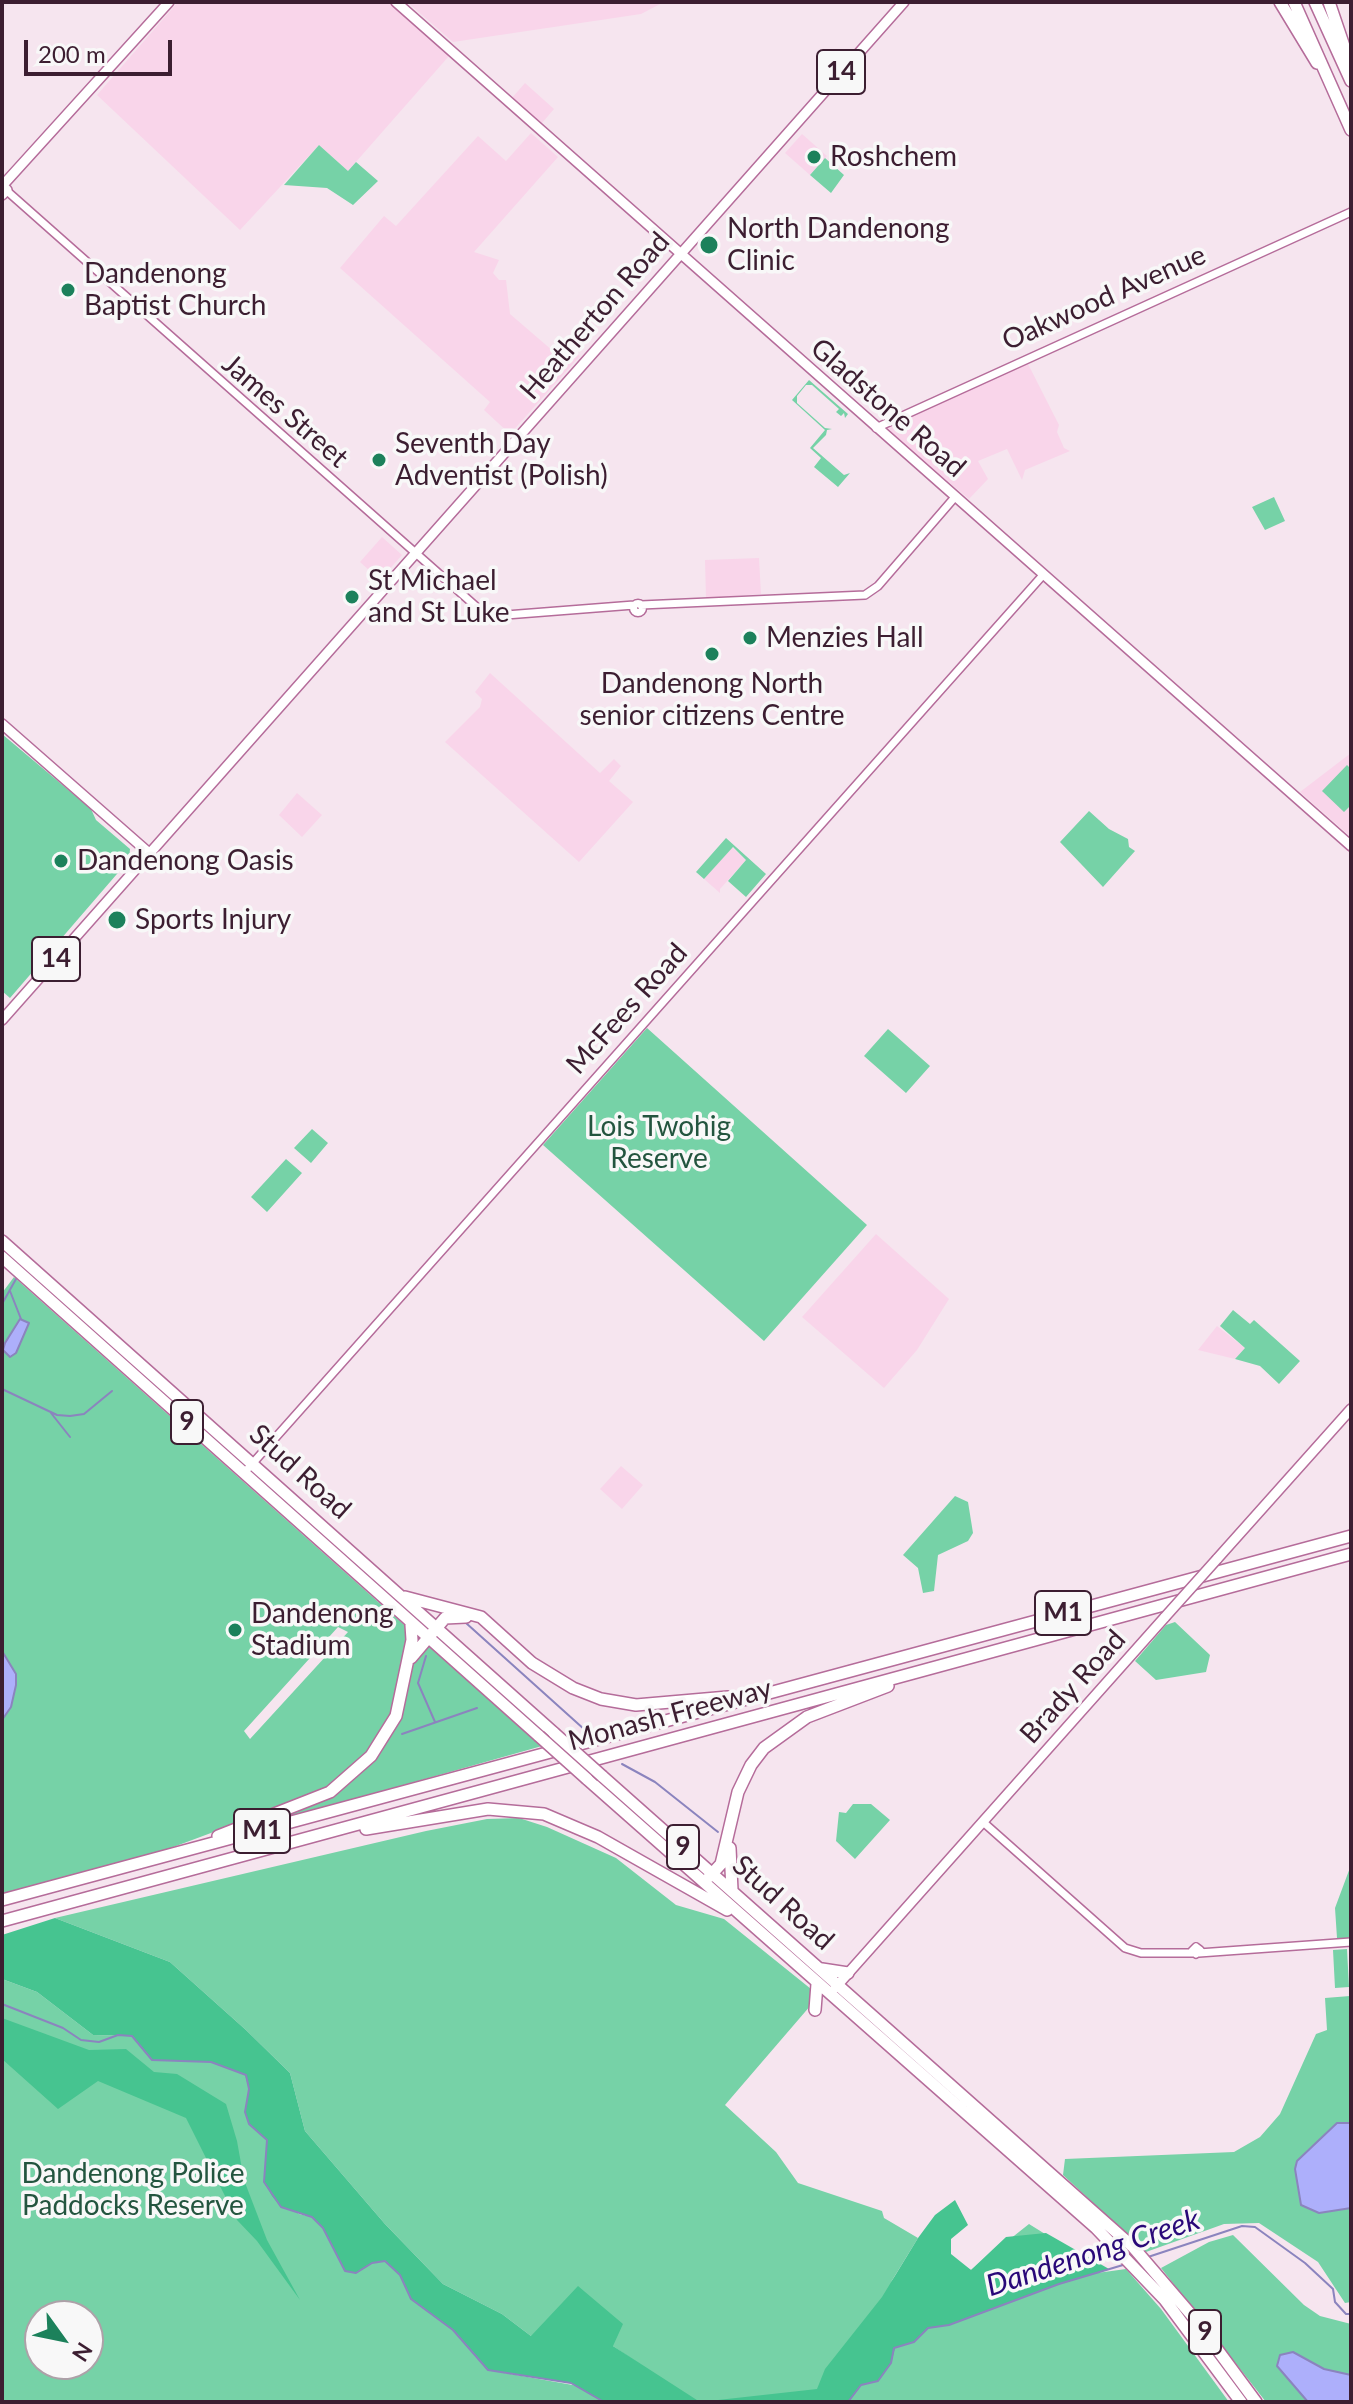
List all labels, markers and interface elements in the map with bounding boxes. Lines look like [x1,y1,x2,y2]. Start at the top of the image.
scale bar [28,24,176,74]
text: 200 m [38,39,106,68]
road number: 14 [817,50,865,94]
place label: Roshchem [830,140,957,174]
marker: Roshchem [805,148,823,166]
place label: North Dandenong Clinic [727,212,949,278]
street label: Heatherton Road [513,225,677,407]
marker: North Dandenong Clinic [698,234,720,256]
street label: Oakwood Avenue [997,238,1211,358]
place label: Dandenong Baptist Church [84,257,266,323]
marker: Dandenong Baptist Church [59,281,77,299]
street label: Gladstone Road [804,332,972,484]
street label: James Street [215,347,355,475]
place label: Seventh Day Adventist (Polish) [395,427,608,493]
marker: Seventh Day Adventist (Polish) [370,451,388,469]
place label: St Michael and St Luke [368,564,510,630]
marker: St Michael and St Luke [343,588,361,606]
place label: Menzies Hall [766,621,924,655]
marker: Menzies Hall [741,629,759,647]
marker: Dandenong North senior citizens Centre [703,645,721,663]
place label: Dandenong North senior citizens Centre [580,667,844,733]
place label: Dandenong Oasis [77,844,294,878]
marker: Dandenong Oasis [52,852,70,870]
place label: Sports Injury [135,903,291,937]
marker: Sports Injury [106,909,128,931]
road number: 14 [32,937,80,981]
street label: McFees Road [560,937,694,1081]
park label: Lois Twohig Reserve [587,1110,731,1176]
road number: 9 [171,1400,203,1444]
street label: Stud Road [242,1418,358,1526]
road number: M1 [1035,1591,1091,1635]
place label: Dandenong Stadium [251,1597,394,1663]
marker: Dandenong Stadium [226,1621,244,1639]
street label: Brady Road [1013,1623,1133,1751]
street label: Monash Freeway [565,1672,775,1758]
road number: M1 [234,1809,290,1853]
road number: 9 [667,1825,699,1869]
street label: Stud Road [725,1849,841,1957]
park label: Dandenong Police Paddocks Reserve [22,2157,244,2223]
water label: Dandenong Creek [982,2202,1204,2304]
north arrow [24,2300,104,2380]
road number: 9 [1189,2310,1221,2354]
text: N [67,2338,99,2367]

